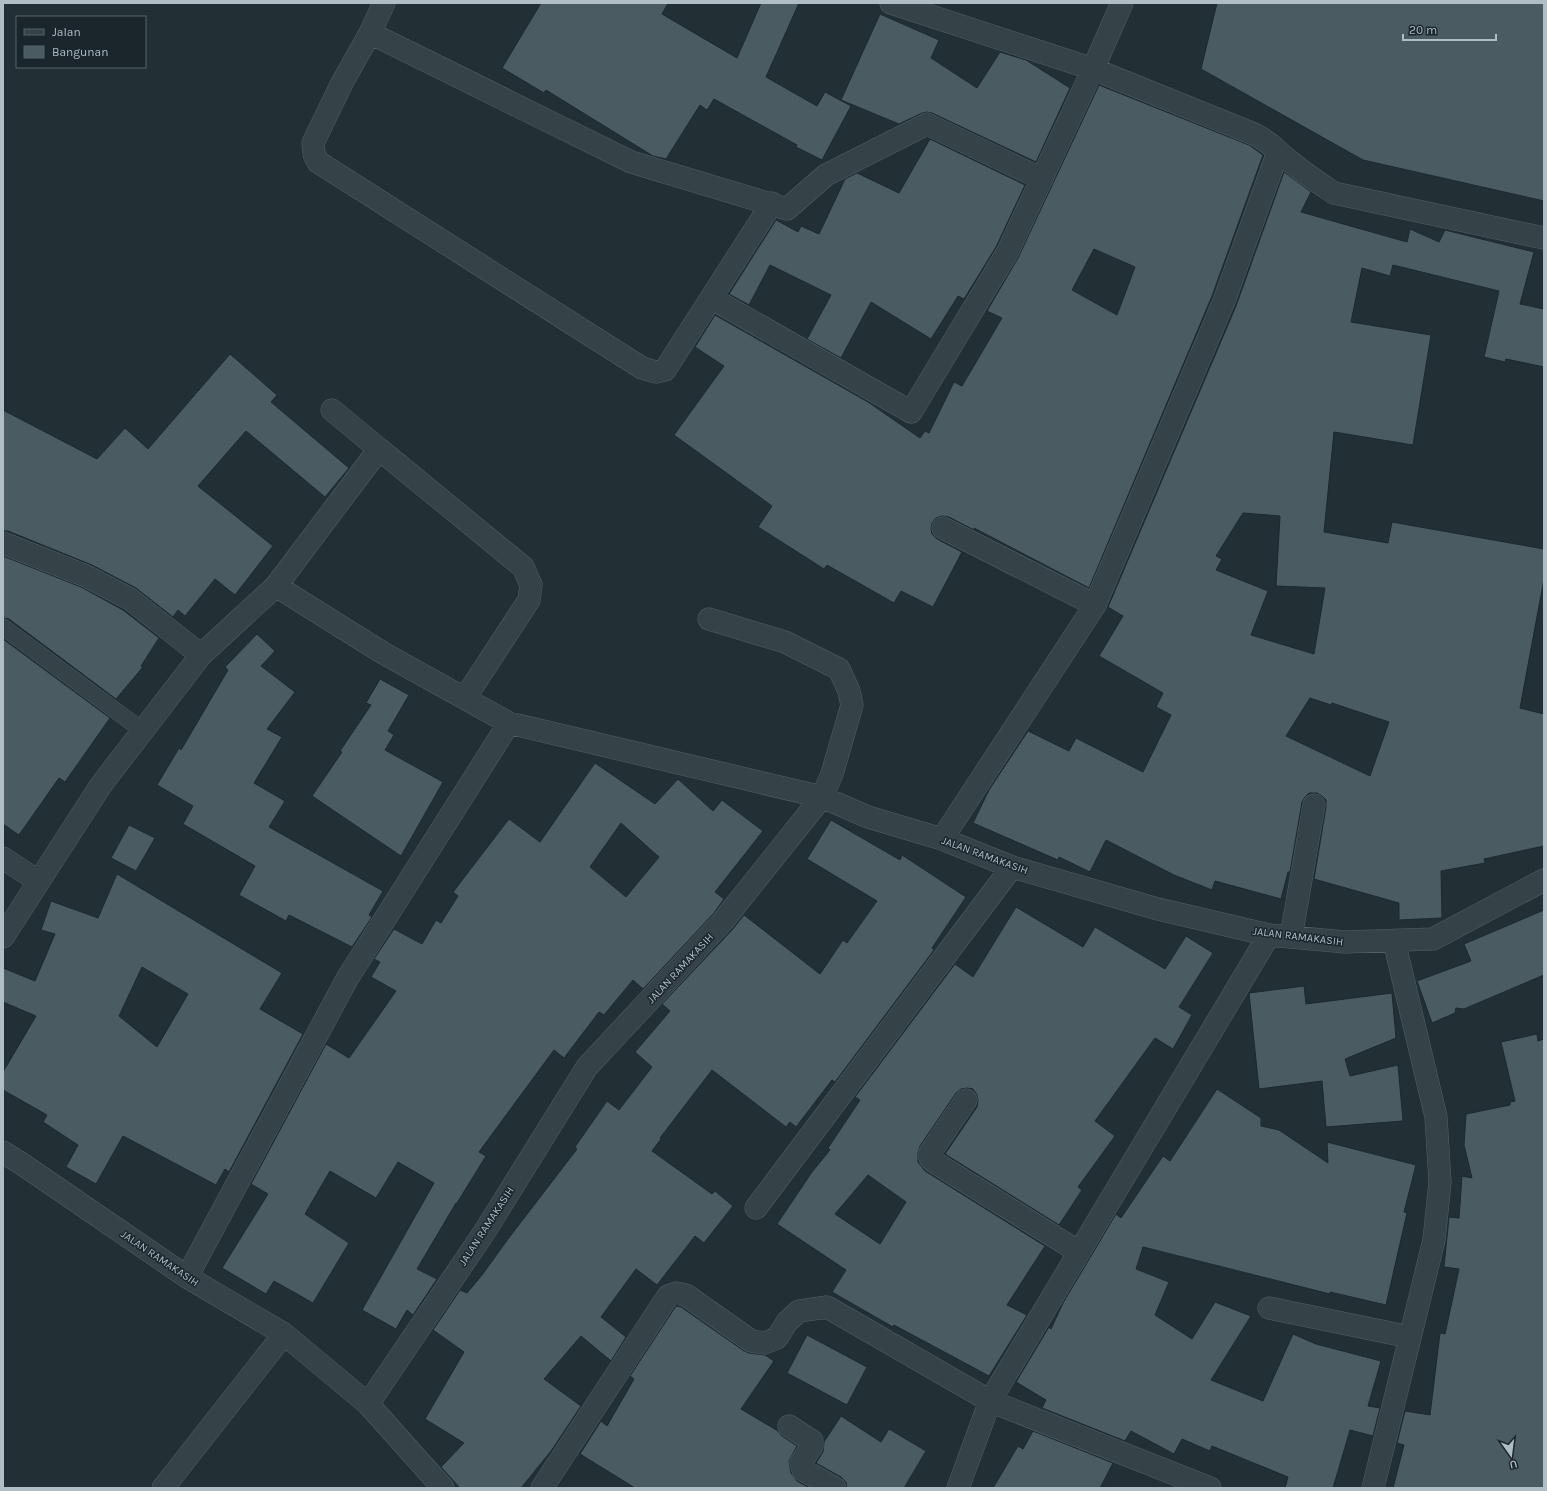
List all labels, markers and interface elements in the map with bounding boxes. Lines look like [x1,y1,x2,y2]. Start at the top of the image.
legend [16,16,146,68]
scale bar [1403,16,1496,42]
text: 20 m [1409,23,1437,37]
text: Jalan [52,25,81,39]
text: Bangunan [52,45,108,59]
street label: JALAN RAMAKASIH [940,834,1030,877]
street label: JALAN RAMAKASIH [1252,924,1344,949]
street label: JALAN RAMAKASIH [645,931,716,1006]
street label: JALAN RAMAKASIH [456,1185,517,1268]
street label: JALAN RAMAKASIH [118,1228,201,1289]
north arrow [1491,1435,1531,1475]
text: U [1508,1457,1519,1471]

